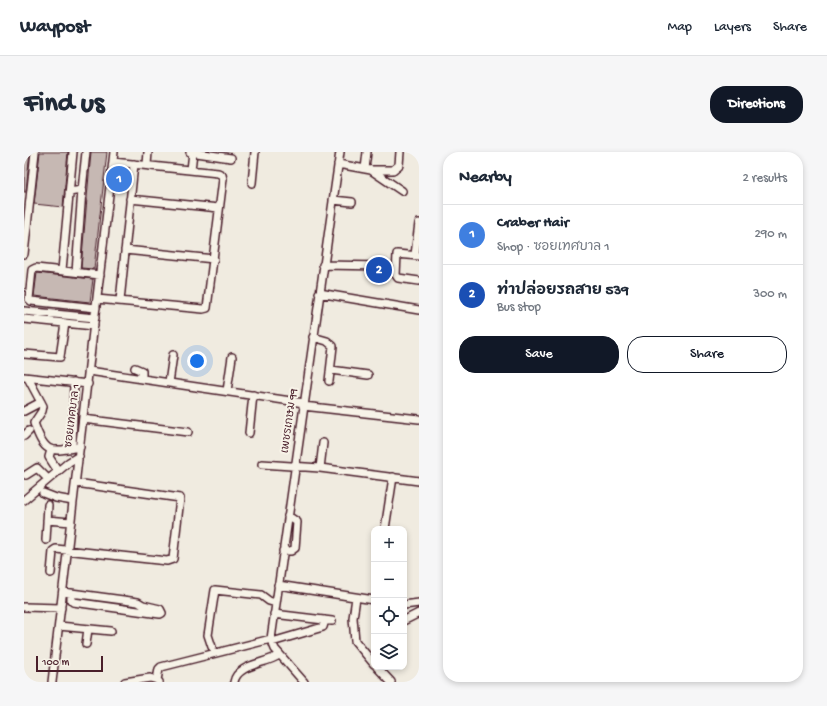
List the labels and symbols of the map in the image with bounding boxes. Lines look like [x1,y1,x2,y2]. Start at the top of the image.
pin: 1 [106,164,132,194]
pin: 2 [366,255,392,285]
your location [187,351,207,371]
street label: ซอยเทศบาล 1 [63,383,83,449]
street label: เพชรเกษม 99 [280,387,301,454]
scale bar [36,654,103,673]

